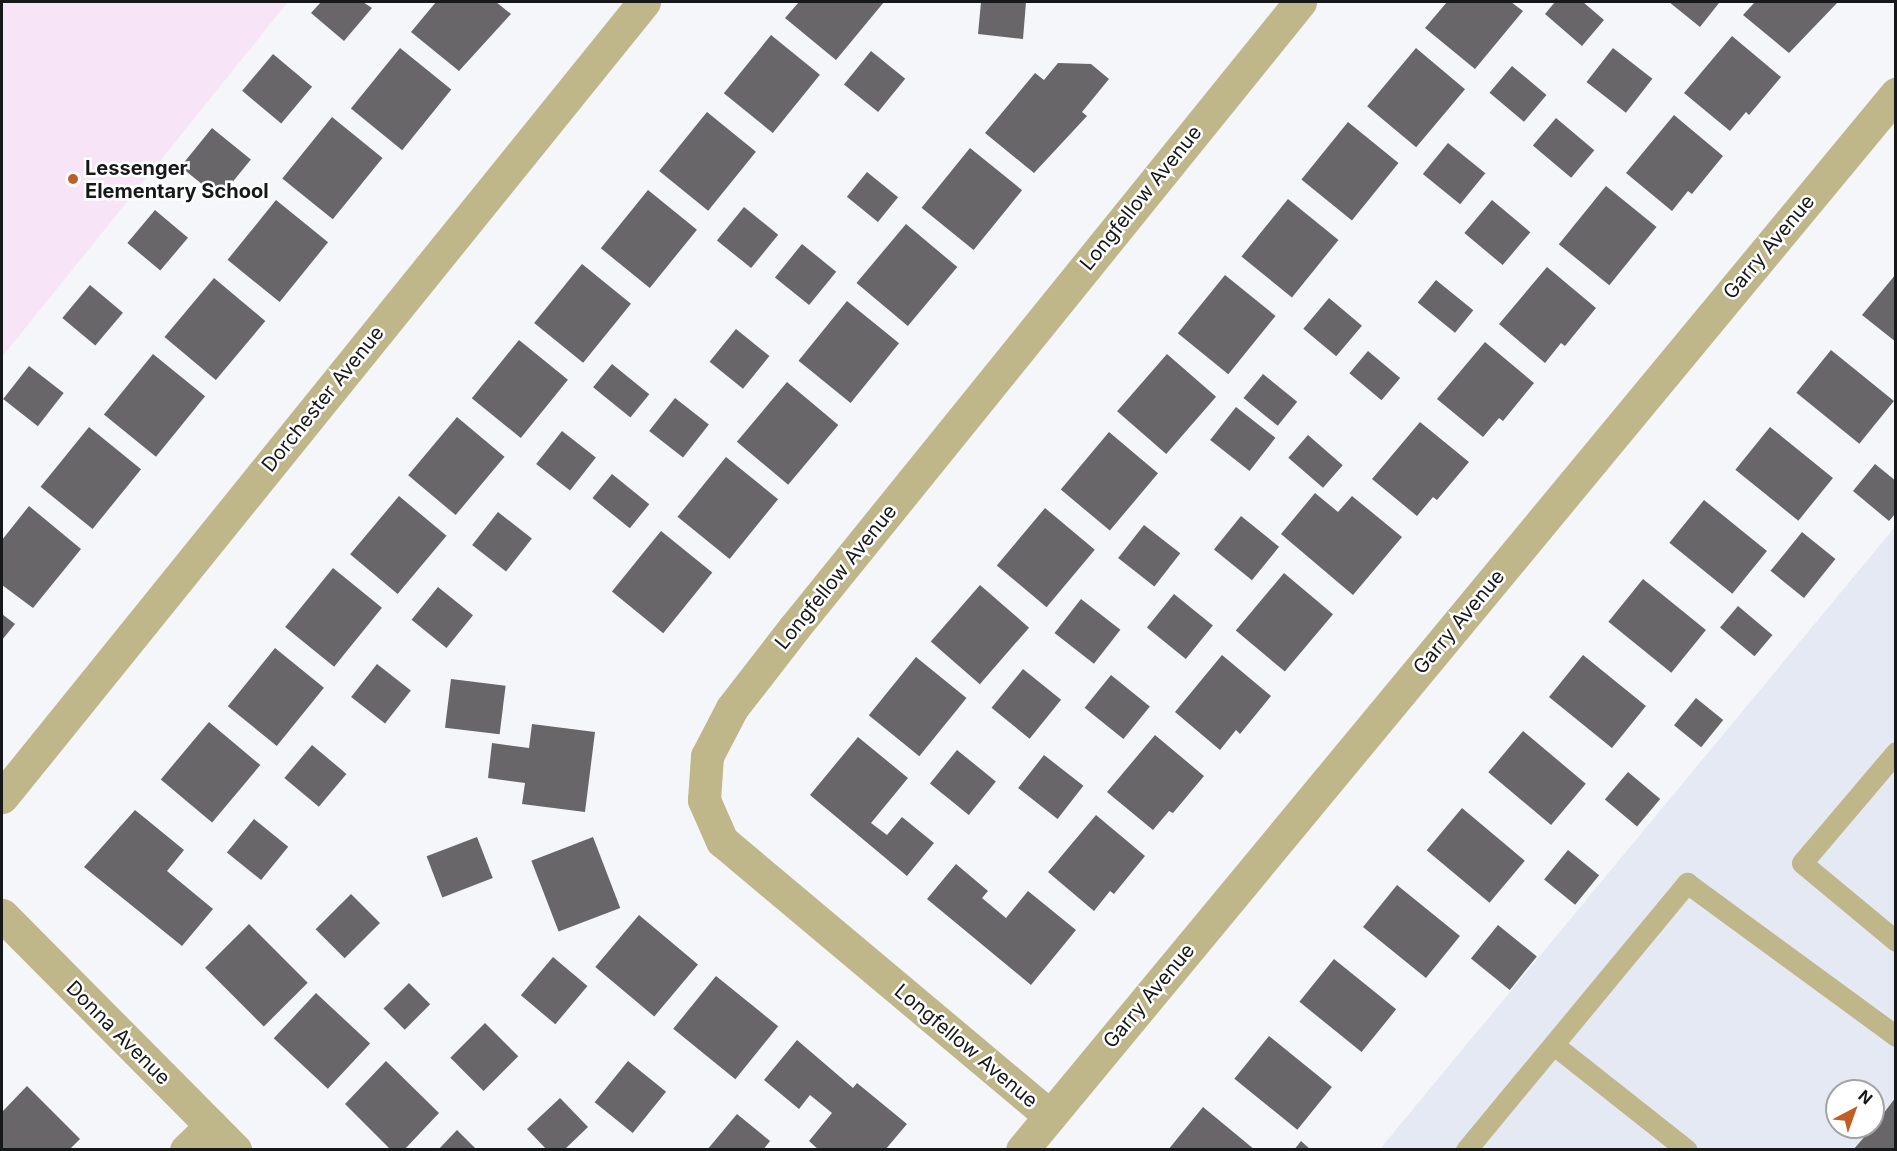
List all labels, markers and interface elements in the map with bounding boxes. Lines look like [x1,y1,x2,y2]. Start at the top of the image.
street label: Longfellow Avenue [1075,121,1207,275]
place label: Lessenger Elementary School [85,156,269,203]
marker: Lessenger Elementary School [66,172,80,186]
street label: Garry Avenue [1718,190,1820,304]
street label: Dorchester Avenue [257,321,389,477]
street label: Longfellow Avenue [770,500,902,654]
street label: Garry Avenue [1408,565,1510,679]
street label: Garry Avenue [1098,939,1200,1053]
street label: Donna Avenue [61,976,175,1090]
street label: Longfellow Avenue [890,979,1042,1113]
north arrow [1825,1079,1885,1139]
text: N [1854,1085,1877,1108]

